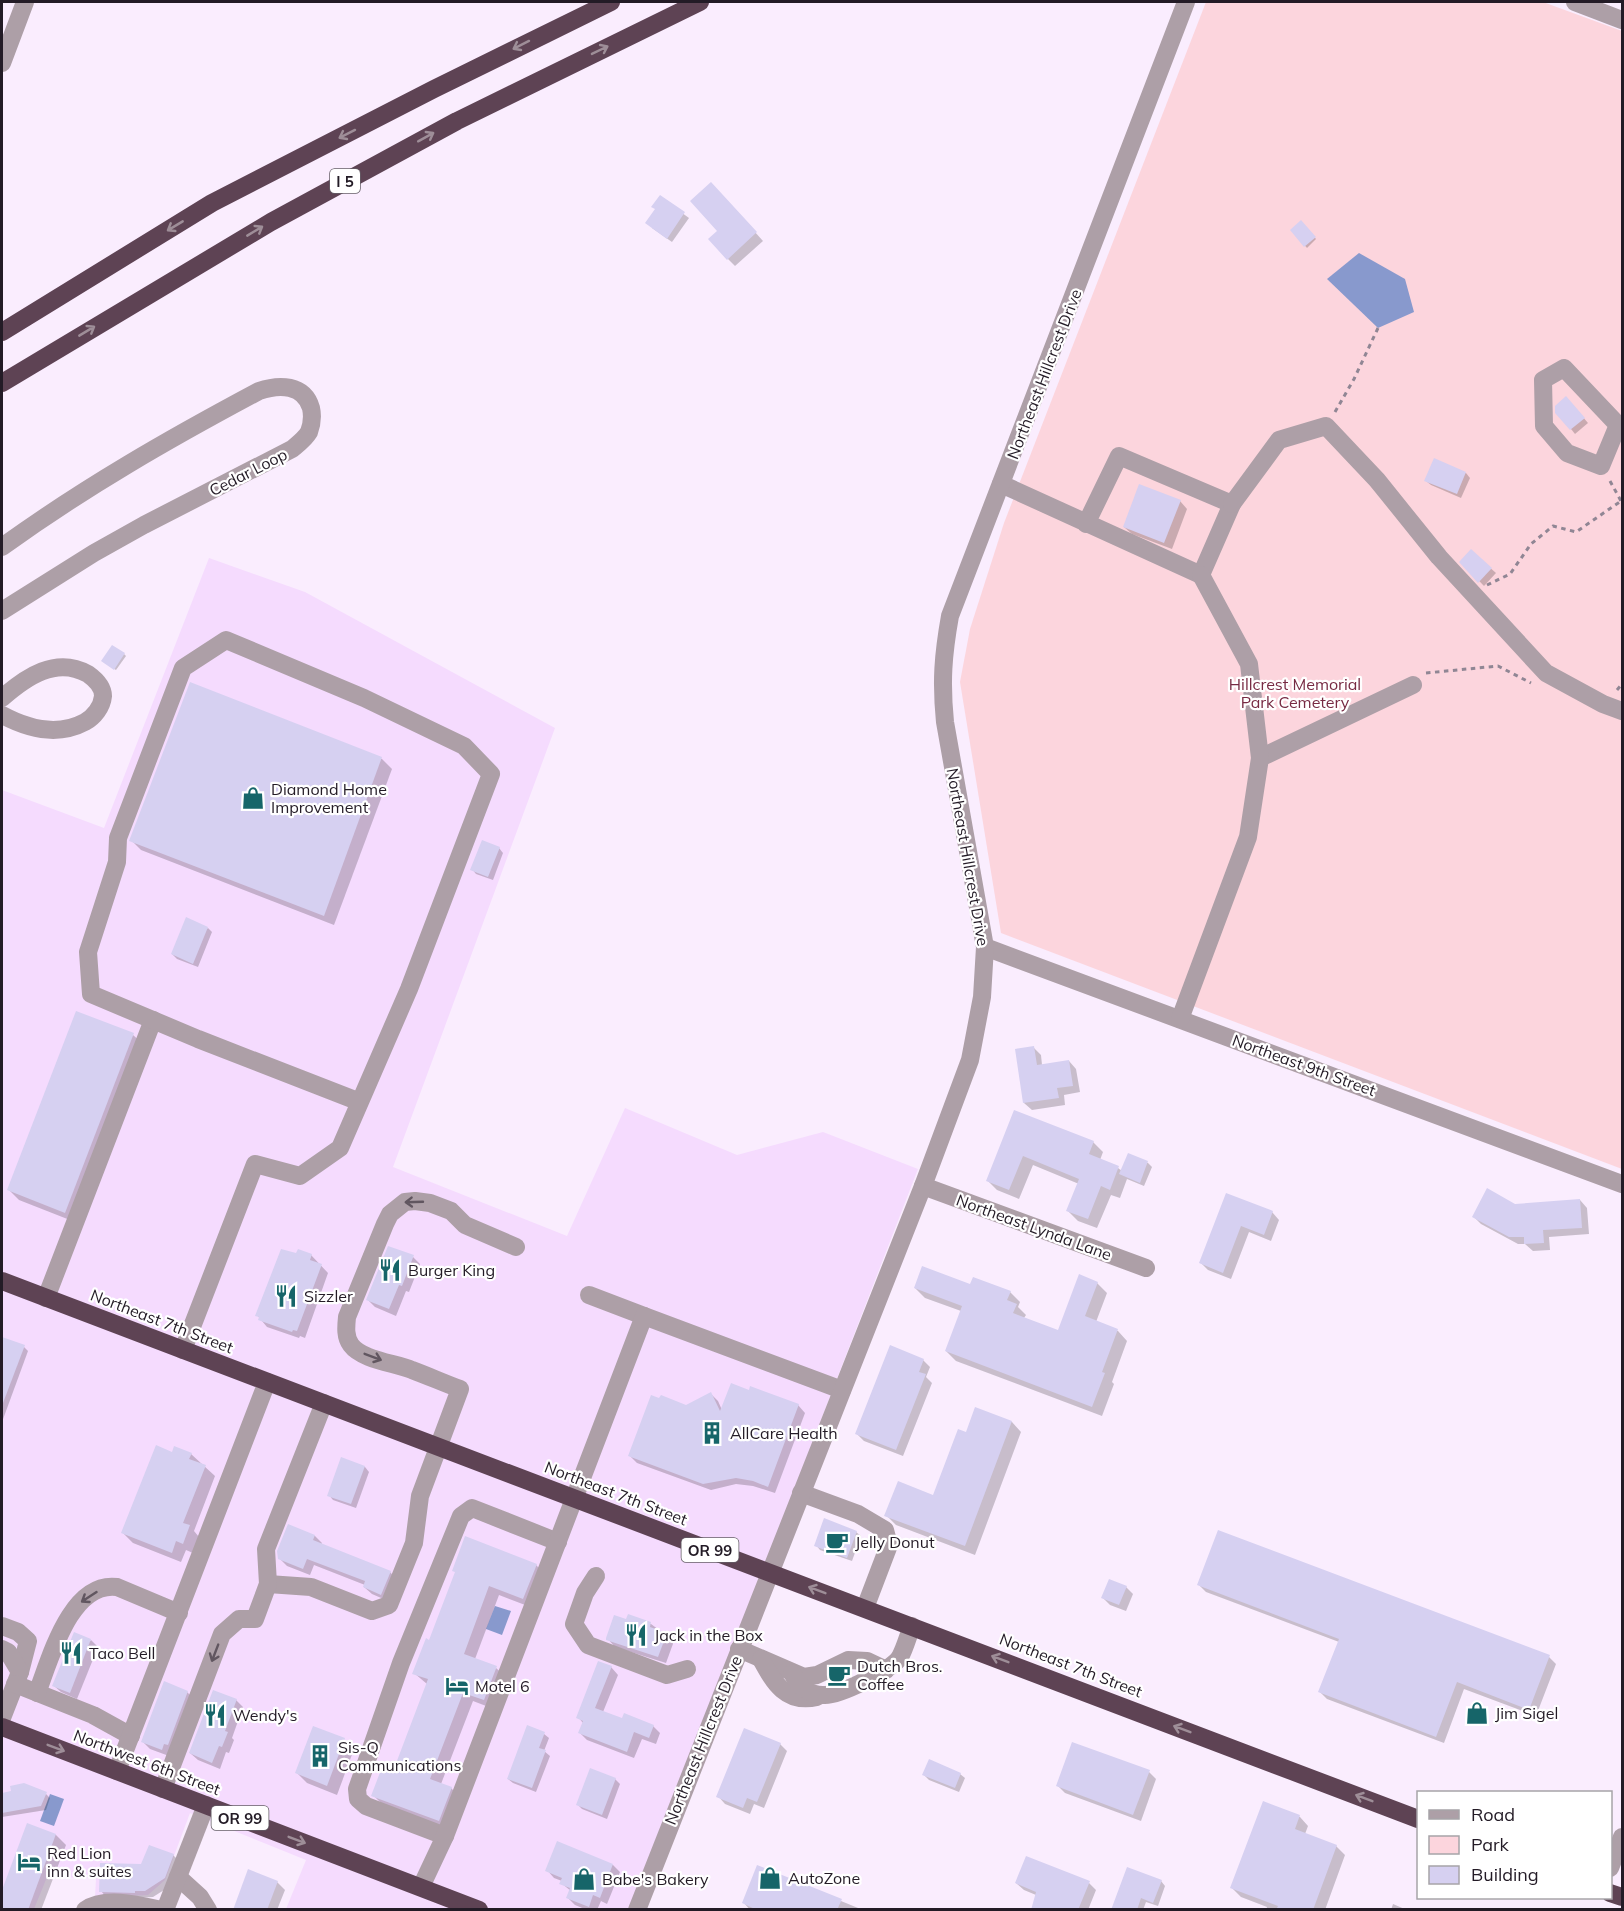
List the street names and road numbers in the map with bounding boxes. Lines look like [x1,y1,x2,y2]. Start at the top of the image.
road number: I 5 [330,169,360,193]
street label: Northeast Hillcrest Drive [1002,286,1086,462]
street label: Cedar Loop [206,444,290,500]
street label: Northeast Hillcrest Drive [942,766,994,948]
street label: Northeast 9th Street [1230,1030,1379,1100]
street label: Northeast Lynda Lane [954,1190,1114,1264]
street label: Northeast 7th Street [88,1285,237,1358]
street label: Northeast 7th Street [542,1457,691,1530]
road number: OR 99 [682,1538,738,1562]
street label: Northeast 7th Street [997,1629,1146,1702]
street label: Northeast Hillcrest Drive [660,1653,746,1827]
street label: Northwest 6th Street [71,1725,223,1799]
road number: OR 99 [212,1806,268,1830]

